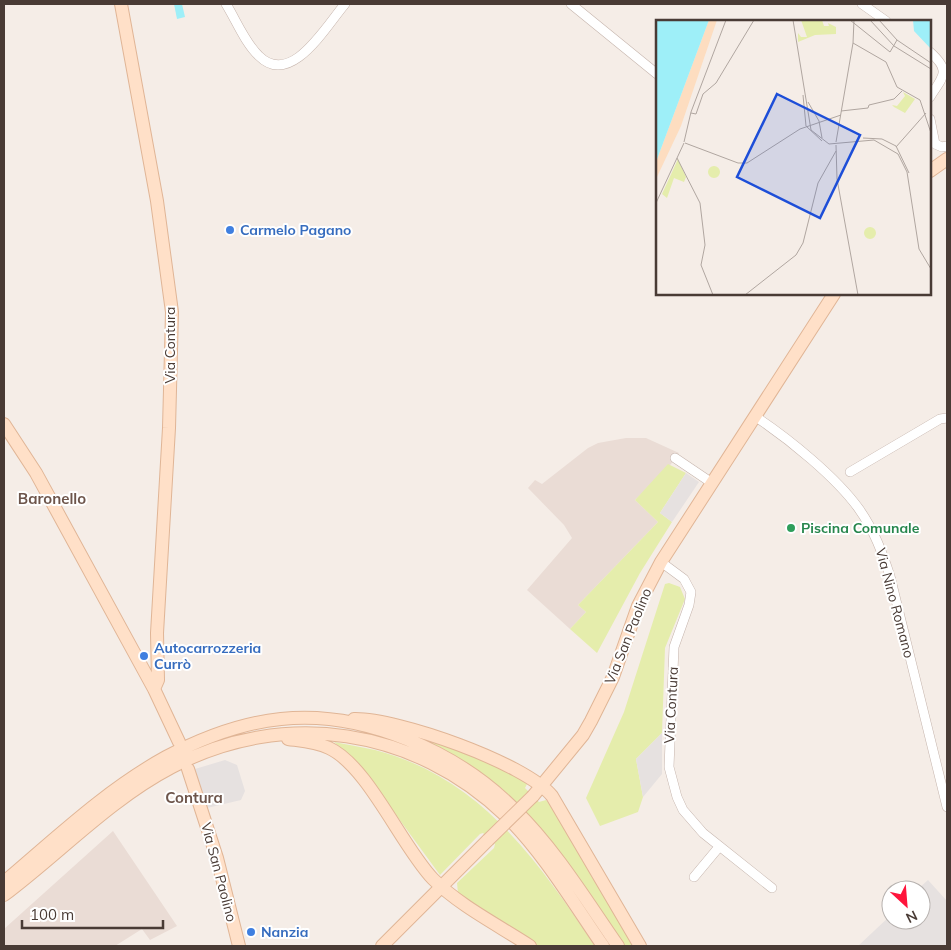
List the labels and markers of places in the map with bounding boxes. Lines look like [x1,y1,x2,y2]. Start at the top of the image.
place label: Carmelo Pagano [240,221,351,239]
marker: Carmelo Pagano [224,224,236,236]
place label: Piscina Comunale [801,519,920,537]
marker: Piscina Comunale [785,522,797,534]
place label: Autocarrozzeria Currò [154,639,261,673]
marker: Autocarrozzeria Currò [138,650,150,662]
place label: Nanzia [261,923,308,941]
marker: Nanzia [245,926,257,938]

